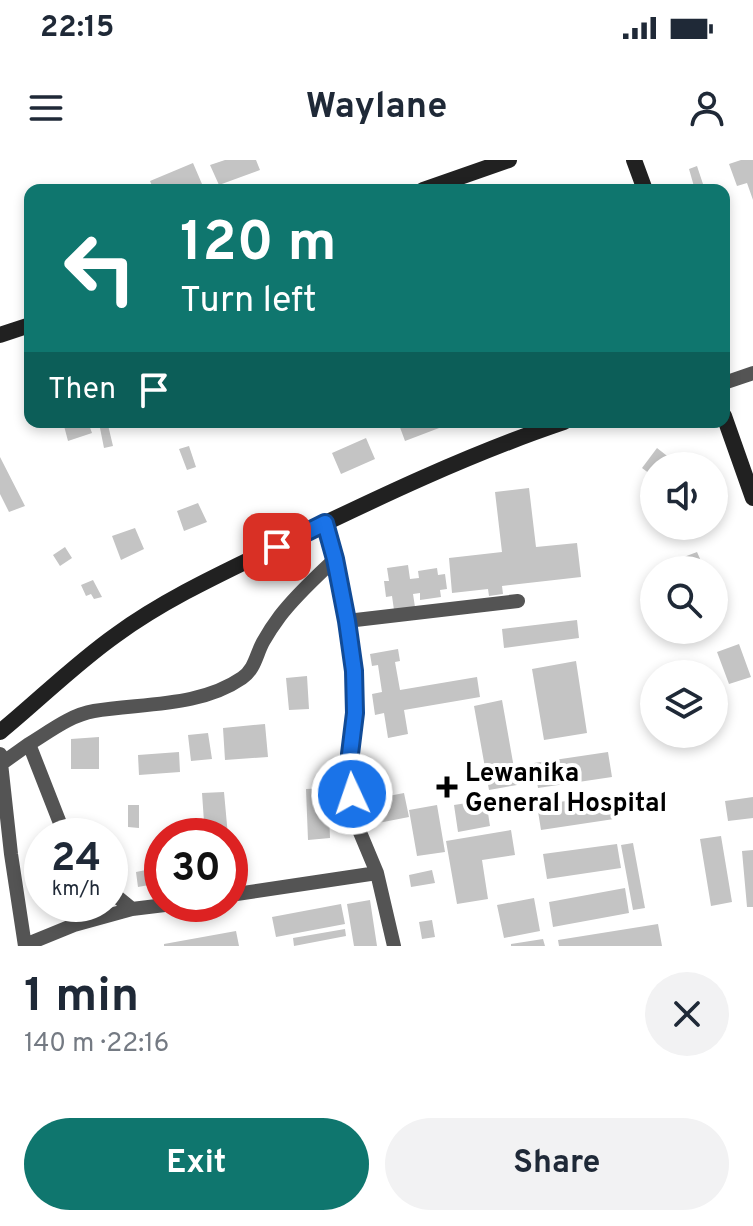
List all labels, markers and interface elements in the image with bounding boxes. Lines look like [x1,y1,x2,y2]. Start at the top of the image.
text: 22:15 [40,10,114,47]
text: Waylane [306,85,447,131]
icon: menu [24,86,68,130]
icon: person [685,86,729,130]
text: 120 m [180,210,337,280]
icon: left [48,216,152,320]
text: Turn left [180,279,317,325]
icon: arrive [132,368,176,412]
text: Then [48,372,116,409]
map controls [640,452,728,748]
button: sound [640,452,728,540]
pin [243,513,311,581]
icon: arrive [255,525,299,569]
button: search [640,556,728,644]
button: layers [640,660,728,748]
position arrow [310,752,394,836]
place label: Lewanika General Hospital [465,758,667,821]
marker: Lewanika General Hospital [436,776,458,798]
speed limit sign: 30 [144,818,248,922]
text: 24 [51,835,101,885]
text: km/h [52,877,100,903]
text: 1 min [24,968,139,1028]
button: close [645,972,729,1056]
text: 140 m · 22:16 [24,1028,169,1061]
button: Exit [24,1118,369,1210]
button: Share [385,1118,729,1210]

